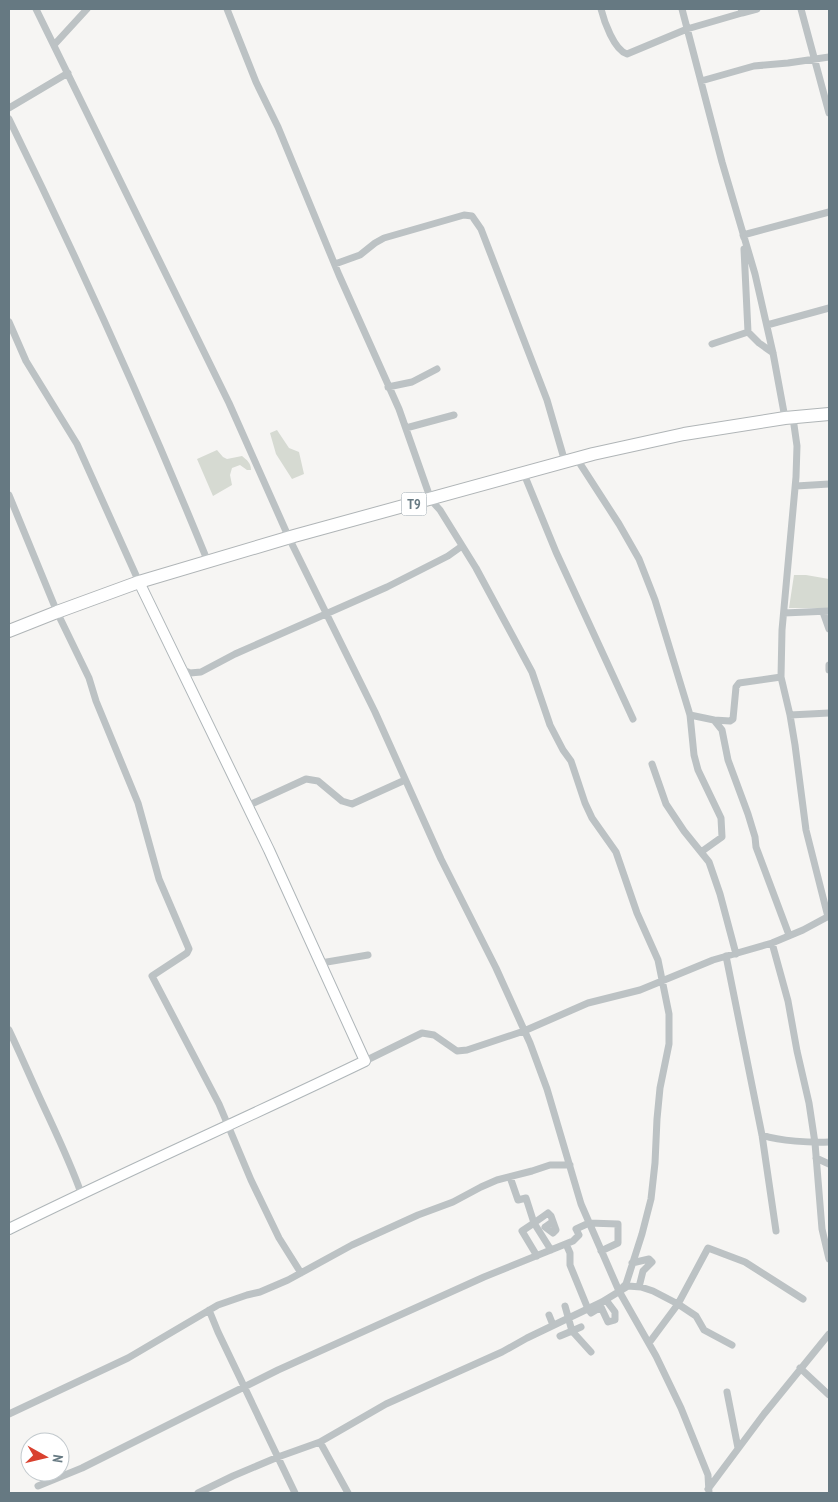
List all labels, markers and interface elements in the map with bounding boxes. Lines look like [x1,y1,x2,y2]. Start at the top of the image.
road number: T9 [402,492,426,516]
north arrow [20,1432,70,1482]
text: N [48,1454,67,1464]

